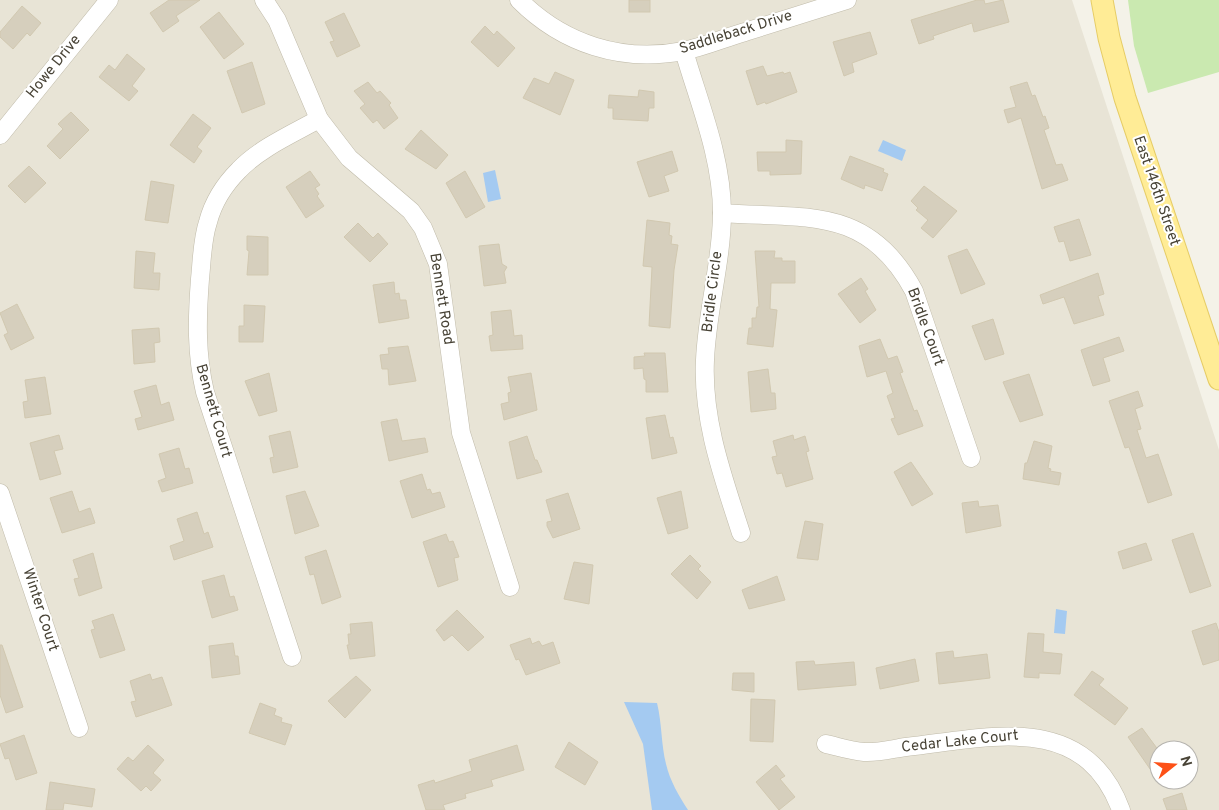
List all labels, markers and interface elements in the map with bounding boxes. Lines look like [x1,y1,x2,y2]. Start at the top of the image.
street label: Saddleback Drive [677,7,795,59]
street label: Howe Drive [23,31,85,103]
street label: East 146th Street [1128,133,1184,249]
street label: Bridle Circle [699,250,727,334]
street label: Bennett Road [424,252,458,346]
street label: Bridle Court [902,285,948,369]
street label: Bennett Court [191,362,235,460]
street label: Winter Court [18,566,62,654]
street label: Cedar Lake Court [900,726,1020,758]
north arrow [1149,740,1199,790]
text: N [1175,754,1195,769]

